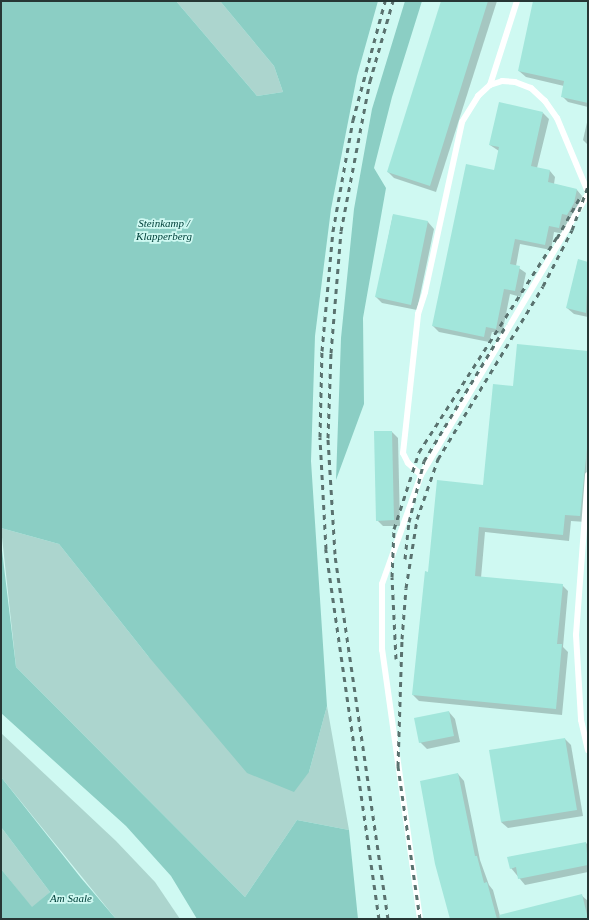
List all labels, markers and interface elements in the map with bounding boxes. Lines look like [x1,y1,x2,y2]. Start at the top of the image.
park label: Steinkamp / Klapperberg [136,217,192,243]
park label: Am Saale [50,891,92,905]

